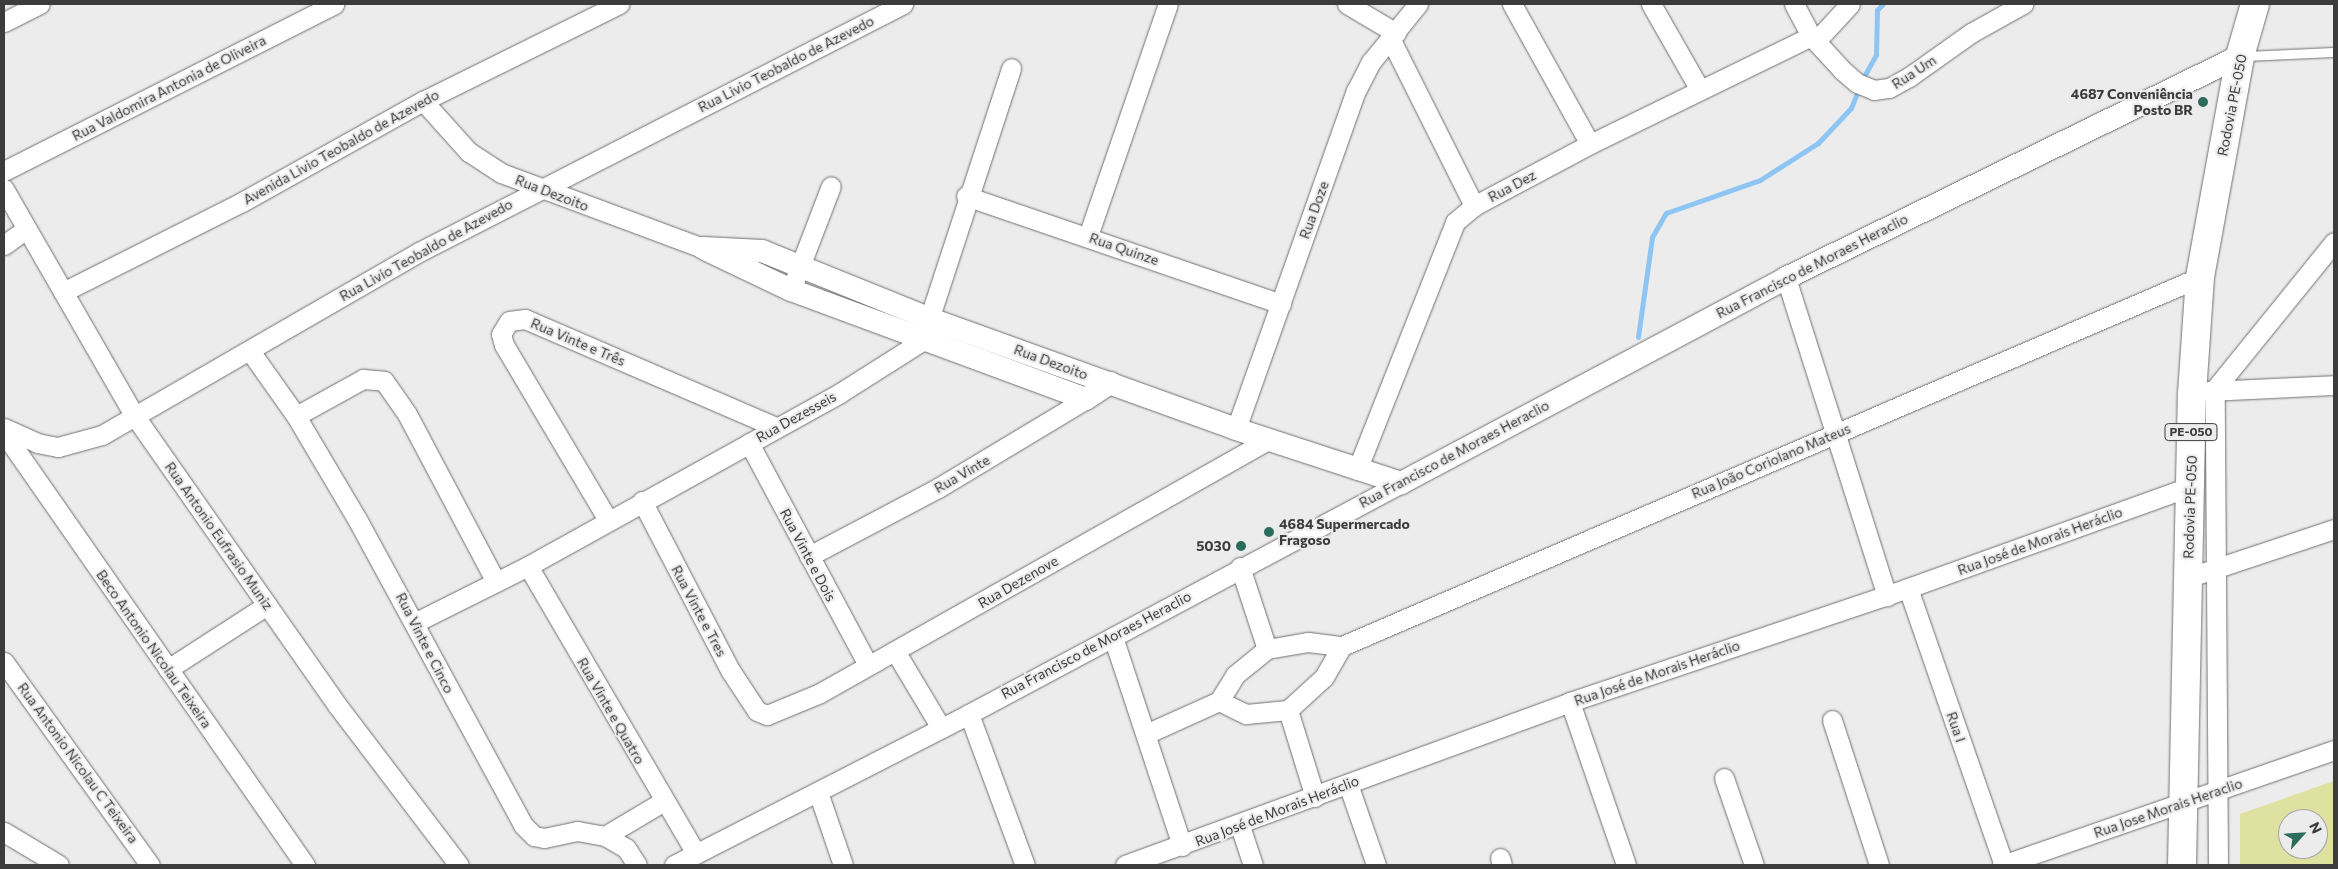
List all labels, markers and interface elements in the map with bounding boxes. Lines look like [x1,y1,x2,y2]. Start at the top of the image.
street label: Rua Livio Teobaldo de Azevedo [695,12,877,116]
street label: Rua Valdomira Antonia de Oliveira [69,32,269,144]
street label: Rua Um [1889,51,1939,93]
street label: Rodovia PE-050 [2214,53,2250,157]
street label: Avenida Livio Teobaldo de Azevedo [240,86,442,208]
place label: 4687 Conveniência Posto BR [2071,86,2193,118]
marker: 4687 Conveniência Posto BR [2197,96,2209,108]
street label: Rua Dez [1485,166,1539,206]
street label: Rua Dezoito [513,171,591,215]
street label: Rua Doze [1296,179,1332,241]
street label: Rua Livio Teobaldo de Azevedo [337,195,515,305]
street label: Rua Francisco de Moraes Heraclio [1713,210,1911,322]
street label: Rua Quinze [1087,229,1161,269]
street label: Rua Vinte e Três [528,315,628,369]
street label: Rua Dezoito [1012,341,1090,383]
street label: Rua Dezesseis [753,388,839,446]
street label: Rua Francisco de Moraes Heraclio [1356,397,1552,511]
street label: Rua João Coriolano Mateus [1689,420,1853,502]
road number: PE-050 [2164,422,2218,442]
street label: Rua Vinte [931,451,993,497]
street label: Rodovia PE-050 [2180,455,2200,559]
street label: Rua Antonio Eufrasio Muniz [161,459,277,613]
street label: Rua José de Morais Heráclio [1955,503,2125,579]
street label: Rua Vinte e Dois [776,506,840,604]
place label: 4684 Supermercado Fragoso [1279,516,1410,548]
marker: 4684 Supermercado Fragoso [1263,526,1275,538]
place label: 5030 [1196,538,1231,554]
marker: 5030 [1235,540,1247,552]
street label: Rua Dezenove [975,552,1061,612]
street label: Rua Vinte e Tres [668,562,730,660]
street label: Beco Antonio Nicolau Teixeira [93,567,215,731]
street label: Rua Francisco de Moraes Heraclio [998,588,1194,702]
street label: Rua Vinte e Cinco [392,590,458,696]
street label: Rua José de Morais Heráclio [1572,637,1742,709]
street label: Rua Vinte e Quatro [574,655,648,767]
street label: Rua Antonio Nicolau C Teixeira [14,679,142,847]
street label: Rua I [1943,710,1969,744]
street label: Rua José de Morais Heráclio [1193,772,1361,850]
street label: Rua Jose Morais Heraclio [2091,775,2245,841]
north arrow [2278,809,2328,859]
text: N [2306,819,2326,836]

